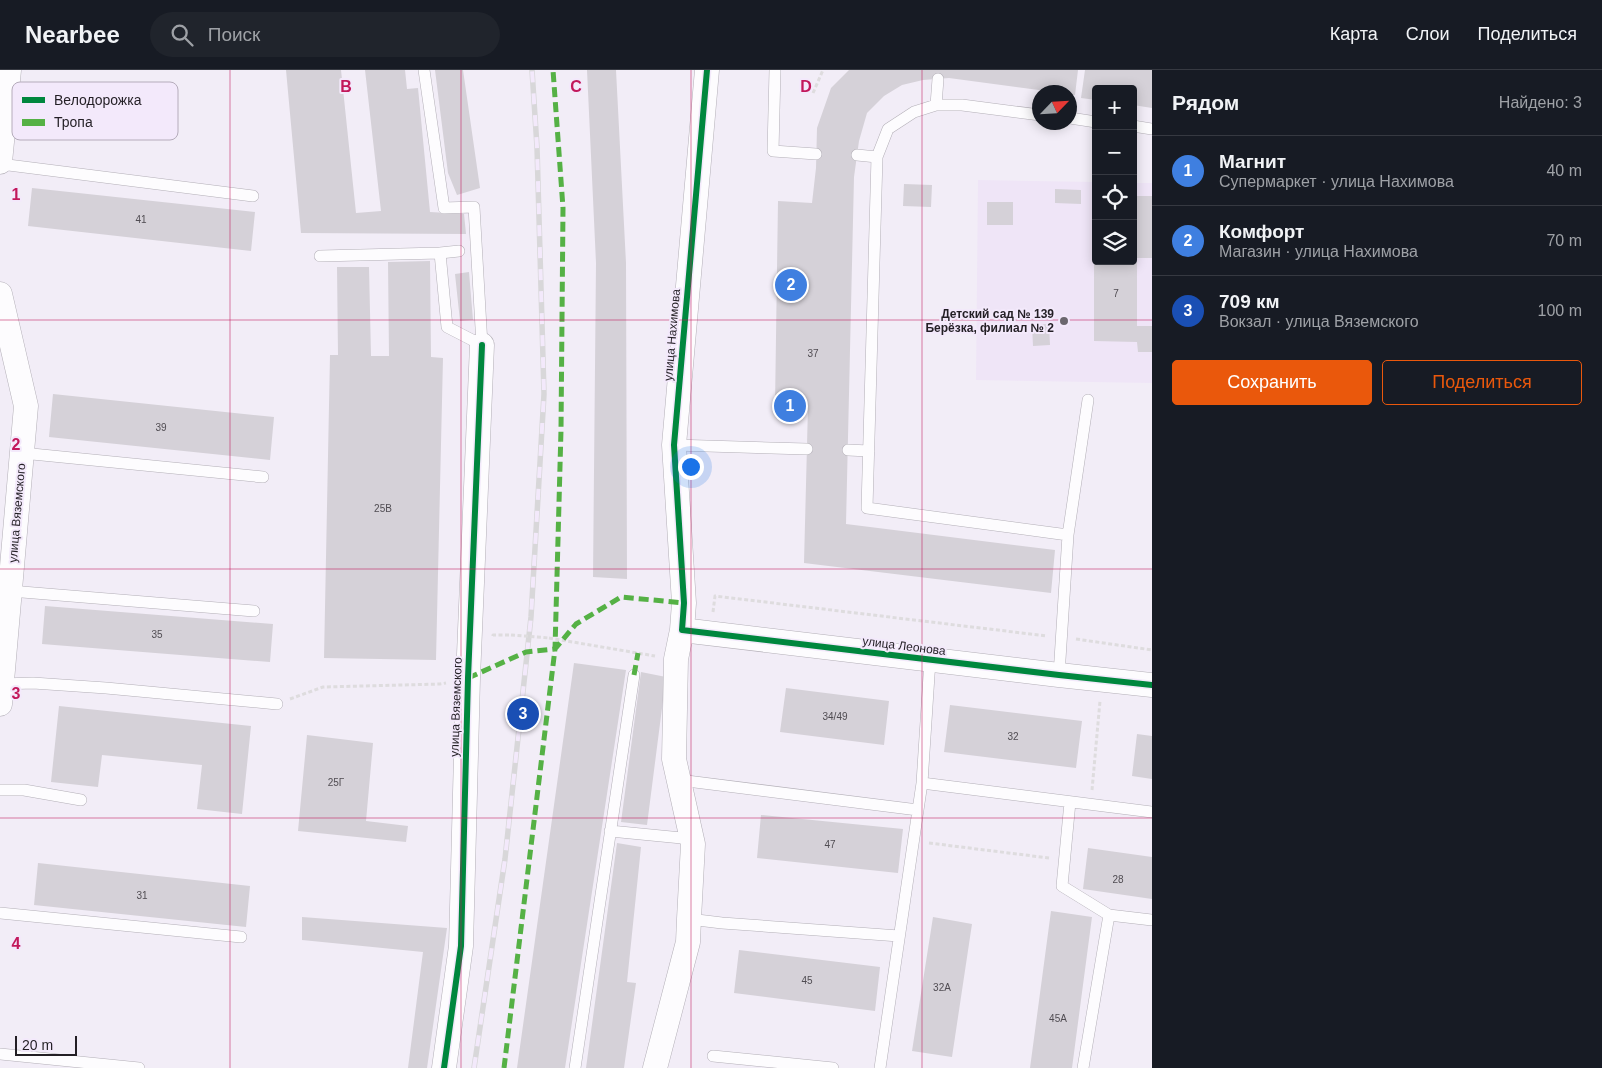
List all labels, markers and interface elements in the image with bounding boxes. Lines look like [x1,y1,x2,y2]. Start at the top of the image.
search box [150,12,500,57]
text: Nearbee [25,21,120,48]
icon: search [168,21,196,49]
text: Поиск [208,24,260,45]
text: Карта [1330,24,1378,44]
text: Слои [1406,24,1450,44]
text: Поделиться [1478,24,1577,44]
text: B [340,78,352,95]
text: C [570,78,582,95]
text: D [800,78,812,95]
legend [12,82,178,140]
north arrow [1032,85,1077,130]
map controls [1092,85,1137,265]
button: + [1092,85,1137,130]
text: Рядом [1172,91,1239,114]
text: Велодорожка [54,92,142,108]
text: Найдено: 3 [1499,94,1582,111]
text: Тропа [54,114,93,130]
button: − [1092,130,1137,175]
text: Магнит [1219,151,1286,172]
text: 1 [1184,162,1192,179]
text: 40 m [1546,162,1582,179]
text: Супермаркет · улица Нахимова [1219,173,1454,190]
button: locate [1092,175,1137,220]
text: 1 [12,186,21,203]
house number: 41 [135,214,147,225]
button: layers [1092,220,1137,265]
text: Комфорт [1219,221,1304,242]
text: 2 [1184,232,1192,249]
text: 70 m [1546,232,1582,249]
text: Магазин · улица Нахимова [1219,243,1418,260]
pin: 2 [775,266,807,304]
street label: улица Нахимова [661,288,683,382]
house number: 7 [1113,288,1119,299]
text: 709 км [1219,291,1280,312]
text: 3 [1184,302,1192,319]
text: 100 m [1538,302,1582,319]
place label: Детский сад № 139 Берёзка, филиал № 2 [925,307,1054,335]
text: Вокзал · улица Вяземского [1219,313,1419,330]
marker: Детский сад № 139 Берёзка, филиал № 2 [1058,315,1070,327]
house number: 37 [807,348,819,359]
button: Сохранить [1172,360,1372,405]
button: Поделиться [1382,360,1582,405]
pin: 1 [774,387,806,425]
house number: 39 [155,422,167,433]
text: 2 [12,436,21,453]
your location [678,454,704,480]
street label: улица Вяземского [6,462,28,563]
house number: 25В [374,503,392,514]
house number: 35 [151,629,163,640]
street label: улица Леонова [862,634,947,658]
street label: улица Вяземского [447,657,465,757]
text: 3 [12,685,21,702]
pin: 3 [507,695,539,733]
house number: 34/49 [822,711,848,722]
house number: 32 [1007,731,1019,742]
house number: 25Г [328,777,345,788]
house number: 47 [824,839,836,850]
house number: 28 [1112,874,1124,885]
house number: 31 [136,890,148,901]
text: 4 [12,935,21,952]
house number: 45 [801,975,813,986]
house number: 32А [933,982,951,993]
house number: 45А [1049,1013,1067,1024]
scale bar [15,1033,78,1056]
text: 20 m [22,1037,53,1053]

